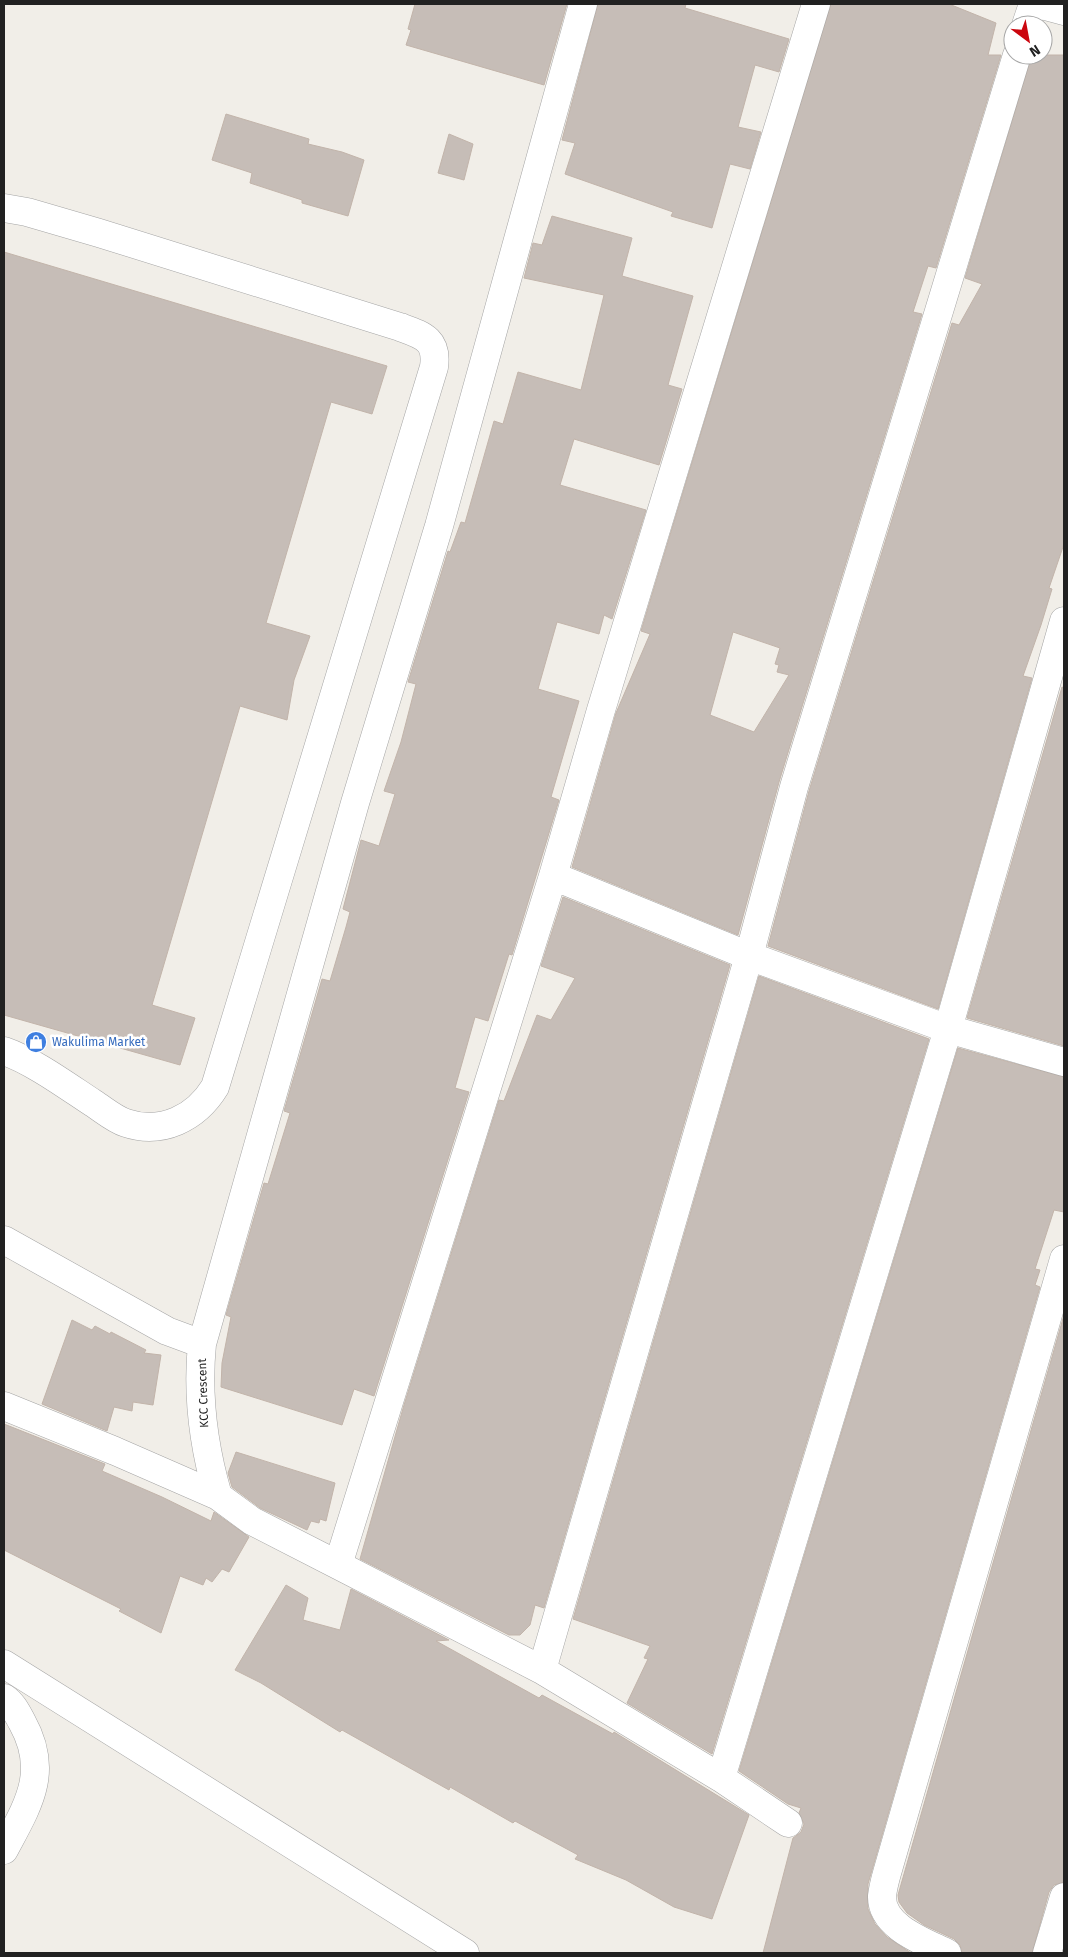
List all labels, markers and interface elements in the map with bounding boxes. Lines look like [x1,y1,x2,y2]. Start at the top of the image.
north arrow [1003,15,1053,65]
text: N [1026,41,1043,60]
shop icon: Wakulima Market [24,1030,48,1054]
place label: Wakulima Market [52,1035,146,1049]
street label: KCC Crescent [195,1357,211,1428]

